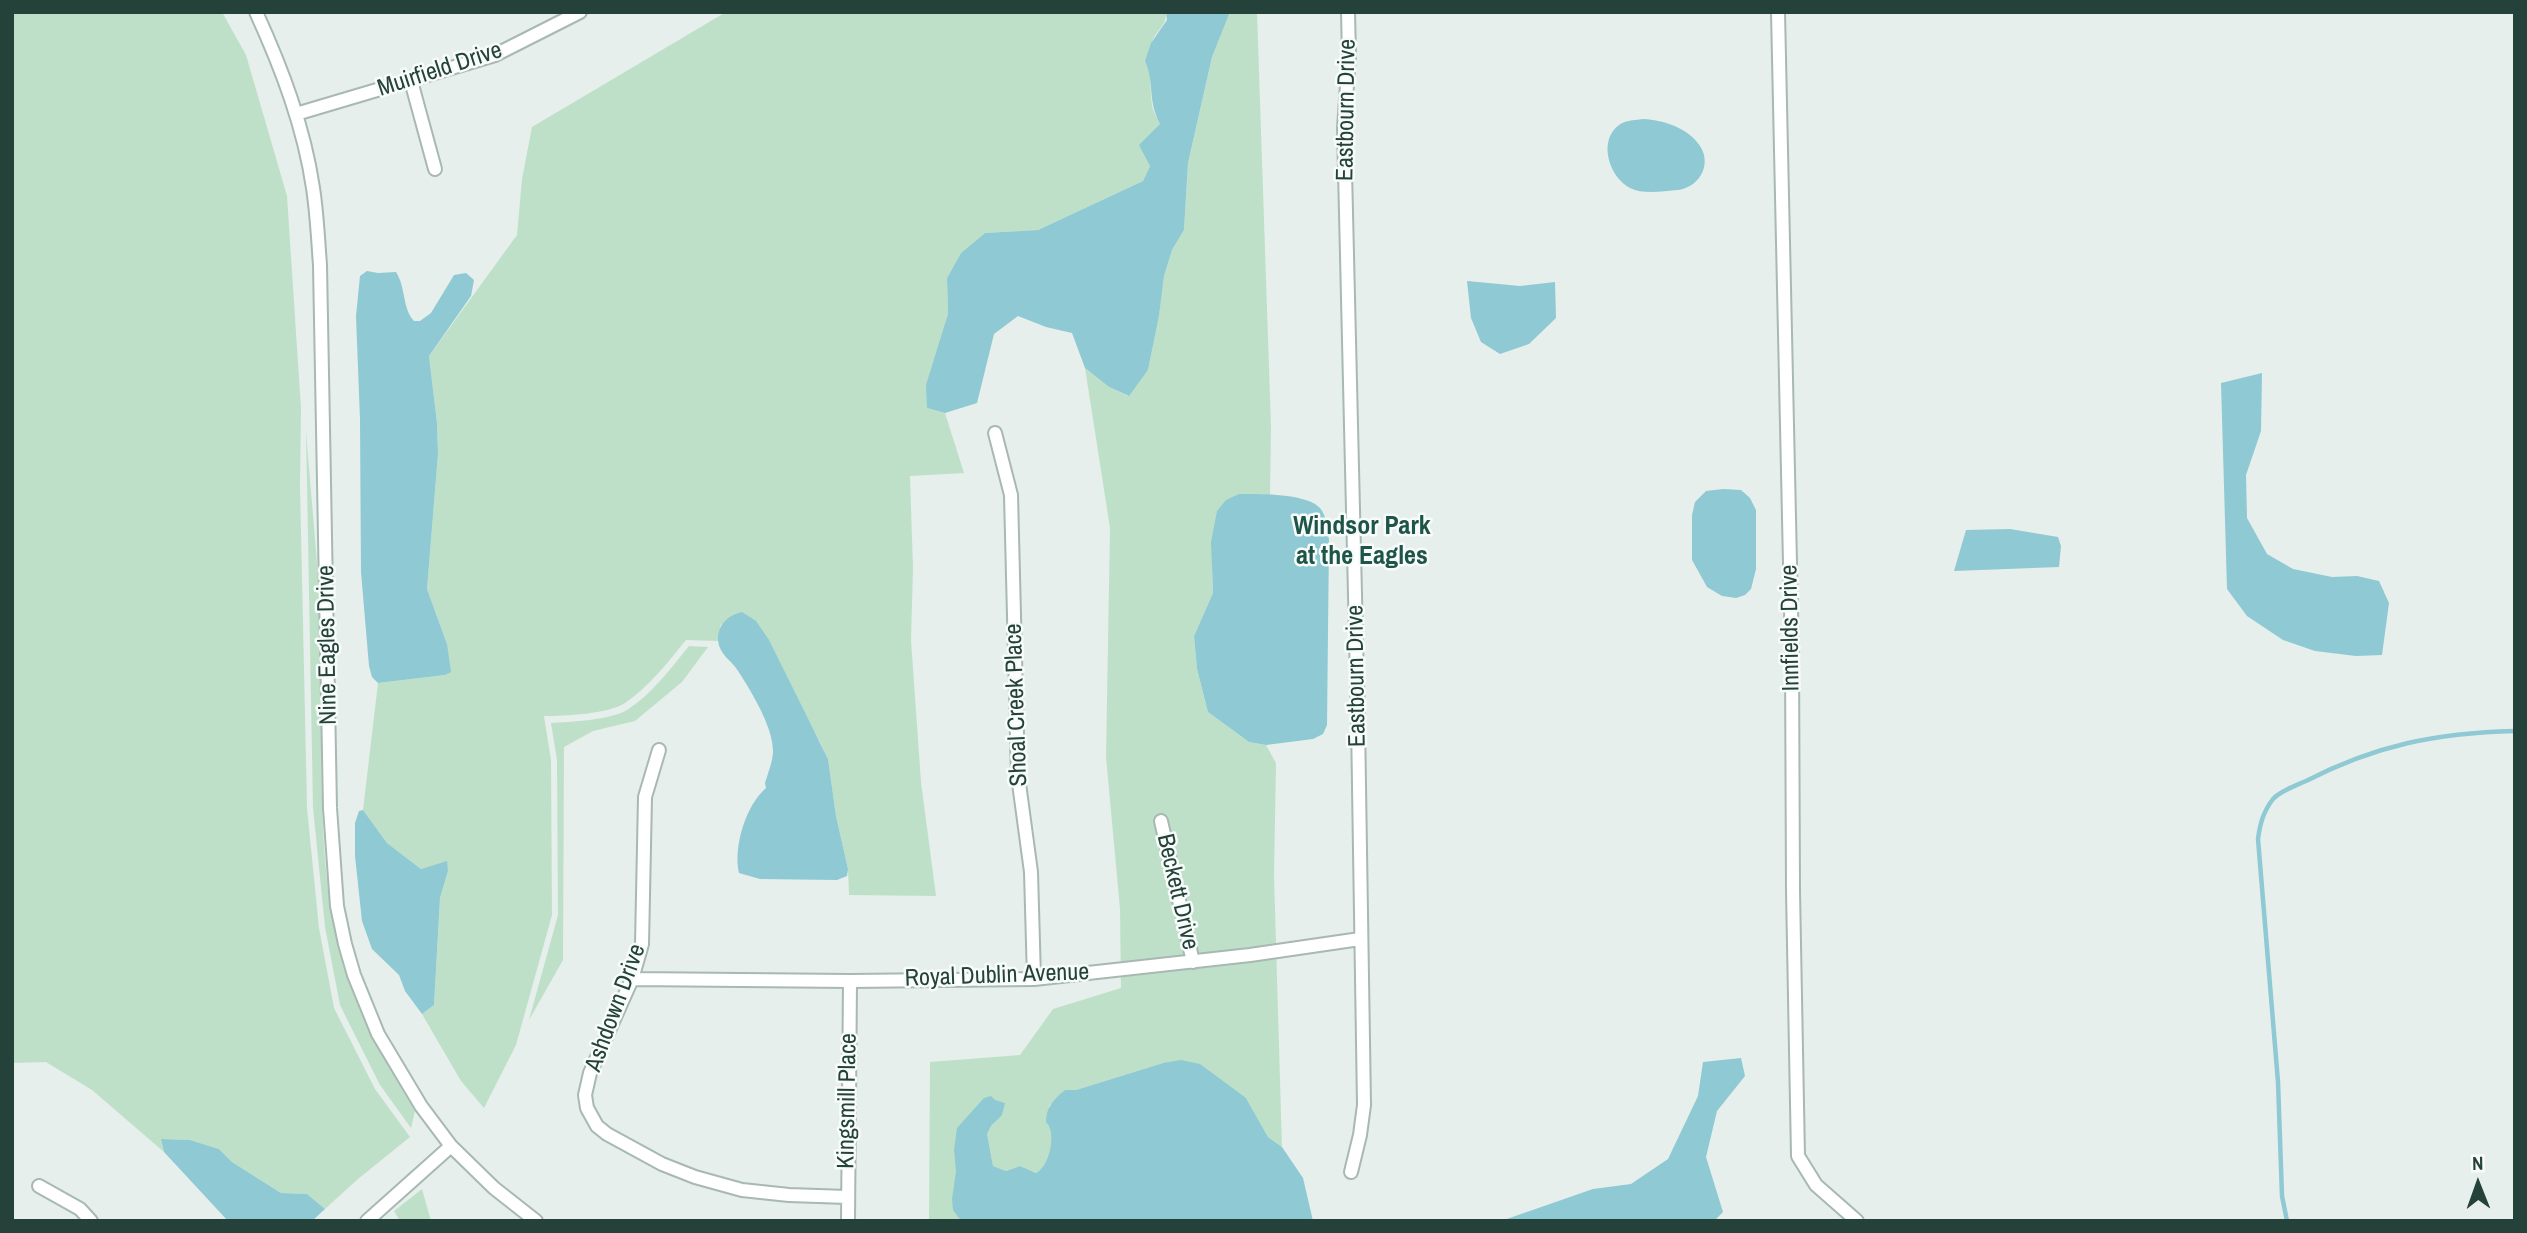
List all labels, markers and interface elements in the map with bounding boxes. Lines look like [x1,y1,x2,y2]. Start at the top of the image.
street label: Muirfield Drive [374,36,506,104]
street label: Eastbourn Drive [1331,39,1363,181]
district label: Windsor Park at the Eagles [1293,511,1431,572]
street label: Innfields Drive [1775,564,1807,692]
street label: Nine Eagles Drive [312,565,344,725]
street label: Eastbourn Drive [1341,605,1373,747]
street label: Shoal Creek Place [1000,623,1034,787]
street label: Beckett Drive [1150,831,1204,953]
street label: Ashdown Drive [580,940,652,1076]
street label: Royal Dublin Avenue [904,958,1090,994]
street label: Kingsmill Place [832,1033,864,1169]
north arrow [2443,1149,2513,1219]
text: N [2472,1150,2483,1176]

